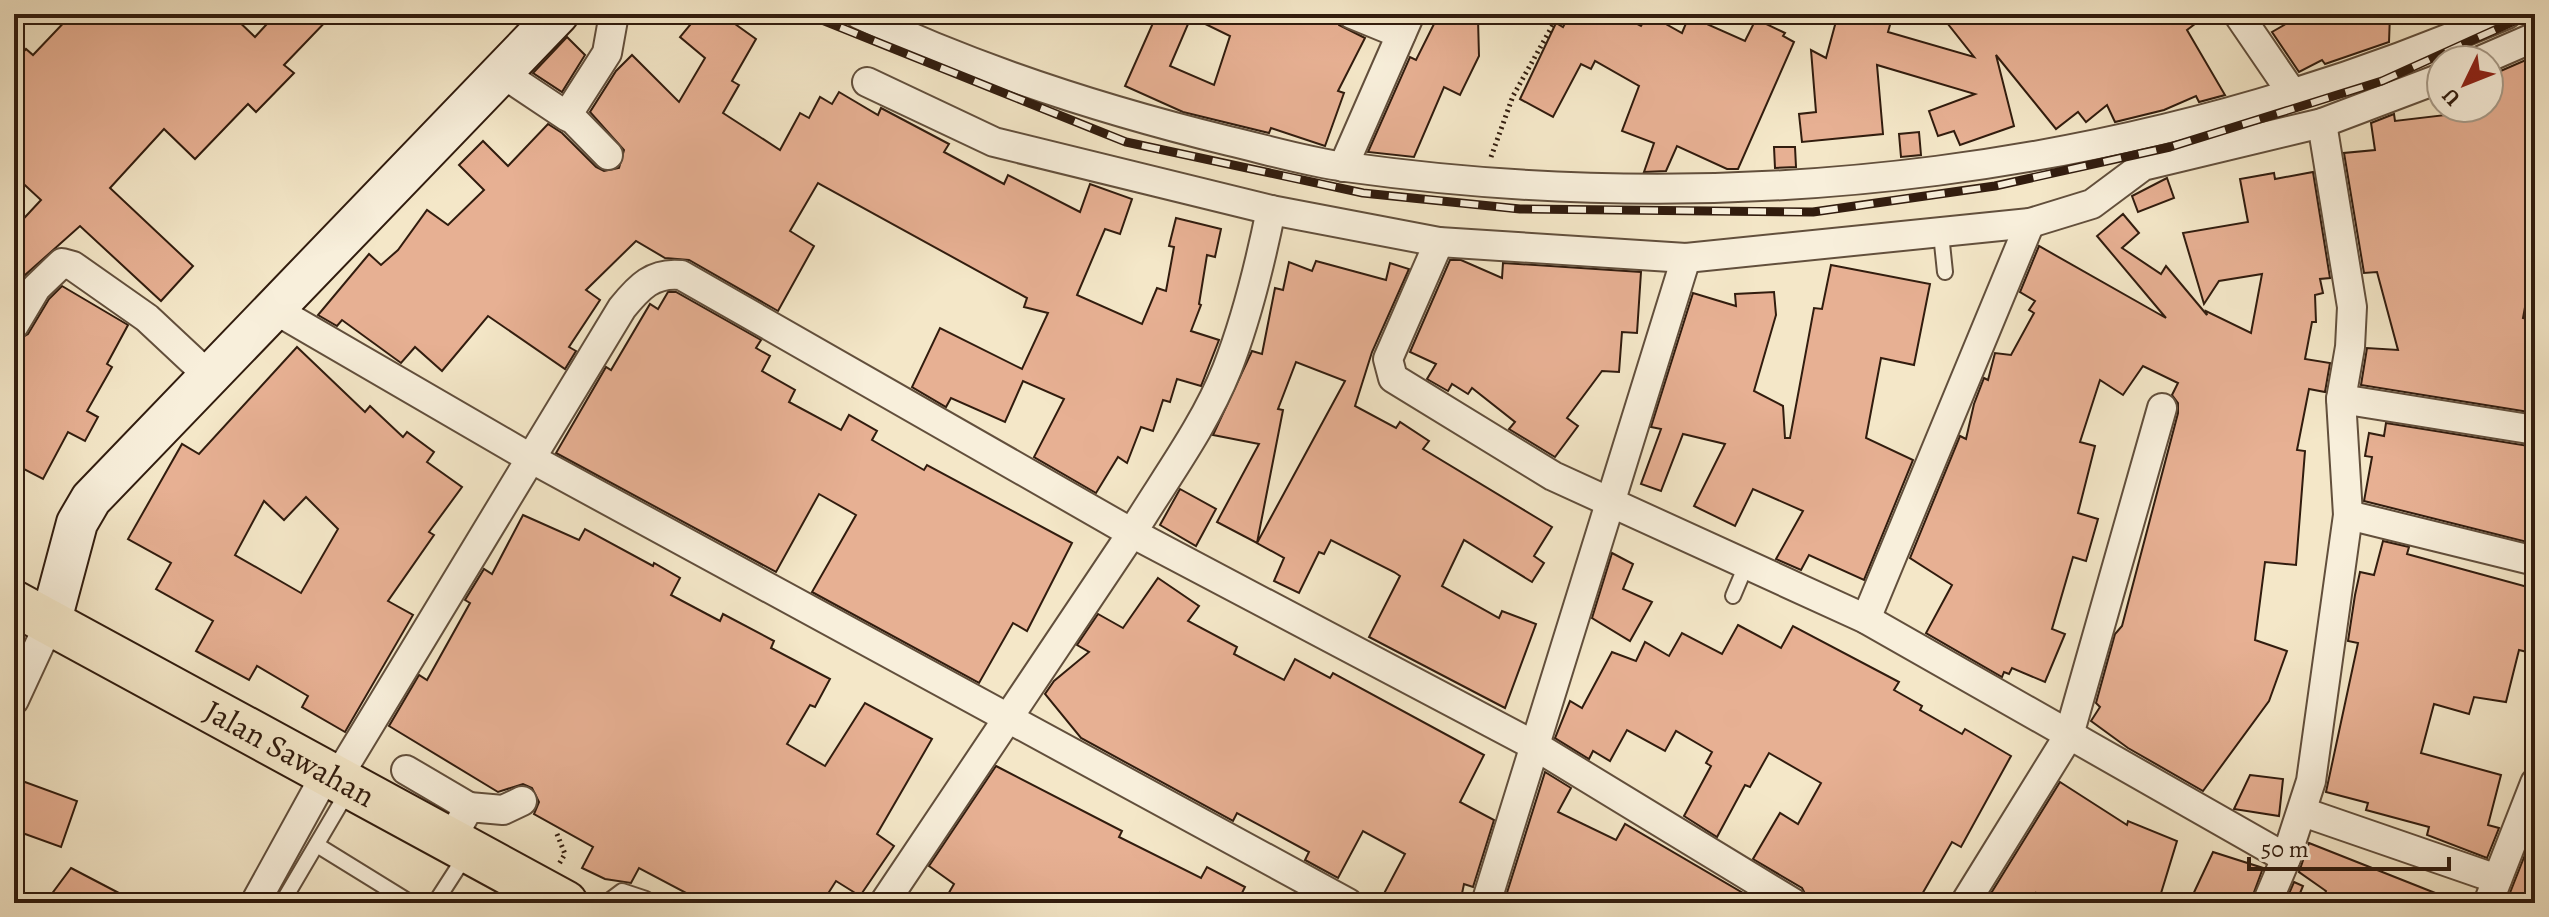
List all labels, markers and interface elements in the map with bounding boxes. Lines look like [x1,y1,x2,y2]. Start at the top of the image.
north arrow [2425,44,2505,124]
text: U [2435,81,2467,112]
street label: Jalan Sawahan [197,689,383,817]
scale bar [2249,821,2449,871]
text: 50 m [2261,833,2309,865]

